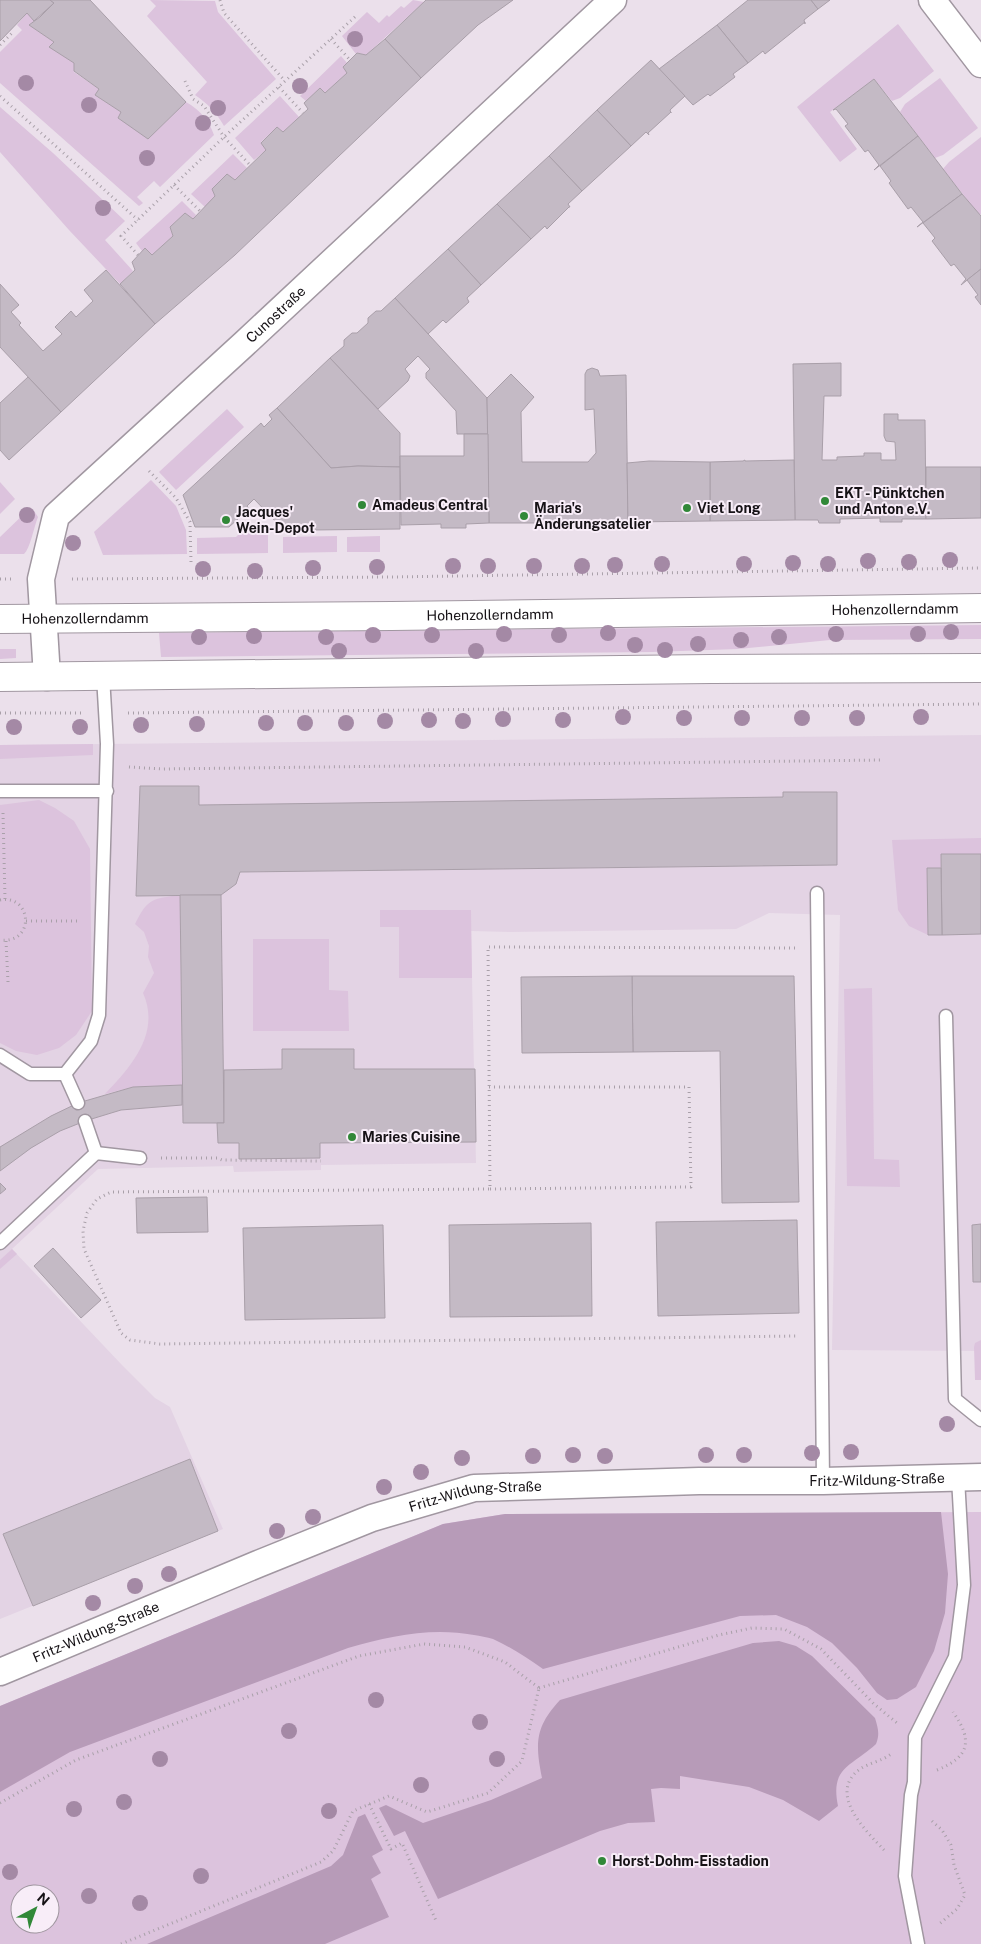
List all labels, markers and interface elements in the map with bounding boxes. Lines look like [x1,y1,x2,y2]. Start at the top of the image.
street label: Cunostraße [243,283,309,346]
place label: EKT - Pünktchen und Anton e.V. [835,485,944,517]
marker: EKT - Pünktchen und Anton e.V. [819,495,831,507]
place label: Amadeus Central [372,497,488,513]
marker: Amadeus Central [356,499,368,511]
place label: Maria's Änderungsatelier [534,500,651,532]
place label: Viet Long [697,500,761,516]
marker: Viet Long [681,502,693,514]
place label: Jacques' Wein-Depot [236,504,315,536]
marker: Maria's Änderungsatelier [518,510,530,522]
marker: Jacques' Wein-Depot [220,514,232,526]
street label: Hohenzollerndamm [831,600,959,618]
street label: Hohenzollerndamm [426,606,554,624]
street label: Hohenzollerndamm [21,610,149,627]
place label: Maries Cuisine [362,1129,460,1145]
marker: Maries Cuisine [346,1131,358,1143]
street label: Fritz-Wildung-Straße [809,1470,945,1489]
street label: Fritz-Wildung-Straße [407,1478,542,1515]
street label: Fritz-Wildung-Straße [30,1598,162,1665]
place label: Horst-Dohm-Eisstadion [612,1853,769,1869]
marker: Horst-Dohm-Eisstadion [596,1855,608,1867]
north arrow [10,1884,60,1934]
text: N [34,1890,53,1909]

